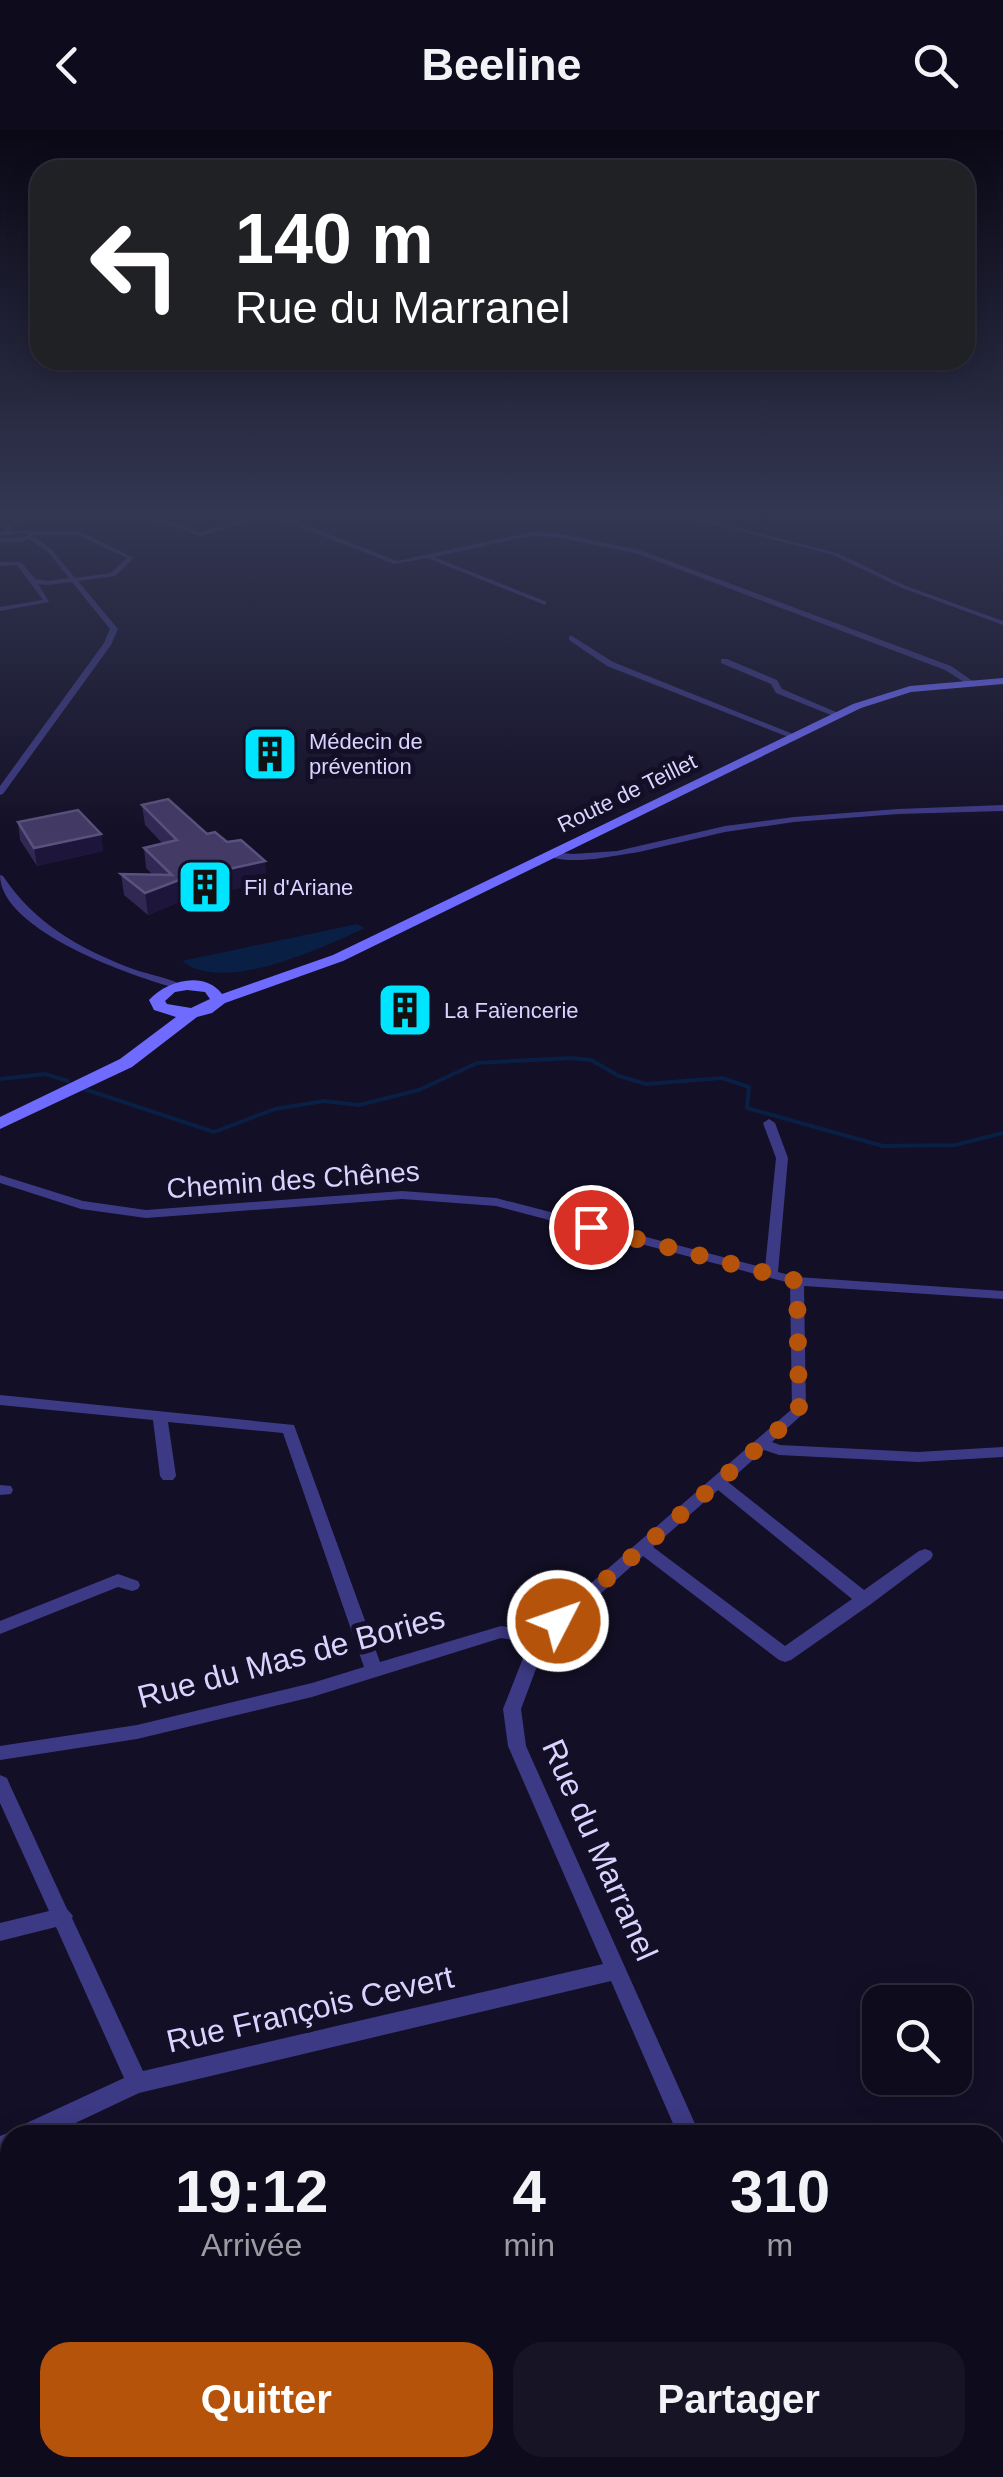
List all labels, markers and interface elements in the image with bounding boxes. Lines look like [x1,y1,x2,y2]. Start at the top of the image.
icon: back [40,38,95,93]
icon: search [908,38,963,93]
text: Beeline [421,39,582,90]
icon: left [70,200,200,330]
text: 140 m [235,200,433,278]
text: Rue du Marranel [235,282,570,333]
building icon: Médecin de prévention [240,724,300,784]
place label: Médecin de prévention [309,729,423,779]
street label: Route de Teillet [554,749,700,837]
building icon: Fil d'Ariane [175,857,235,917]
place label: Fil d'Ariane [244,875,353,900]
building icon: La Faïencerie [375,980,435,1040]
place label: La Faïencerie [444,998,579,1023]
street label: Chemin des Chênes [165,1156,421,1204]
pin [549,1185,634,1270]
icon: arrive [564,1200,619,1255]
position arrow [506,1569,610,1673]
street label: Rue du Mas de Bories [133,1599,449,1715]
street label: Rue du Marranel [535,1734,665,1966]
street label: Rue François Cevert [163,1958,457,2060]
map controls [862,1985,972,2095]
button: search [862,1985,972,2095]
text: 19:12 [175,2158,328,2225]
text: 4 [512,2158,546,2225]
text: 310 [730,2158,830,2225]
text: Arrivée [201,2227,302,2263]
text: min [503,2227,555,2263]
text: m [767,2227,793,2263]
button: Quitter [40,2342,493,2457]
button: Partager [513,2342,965,2457]

